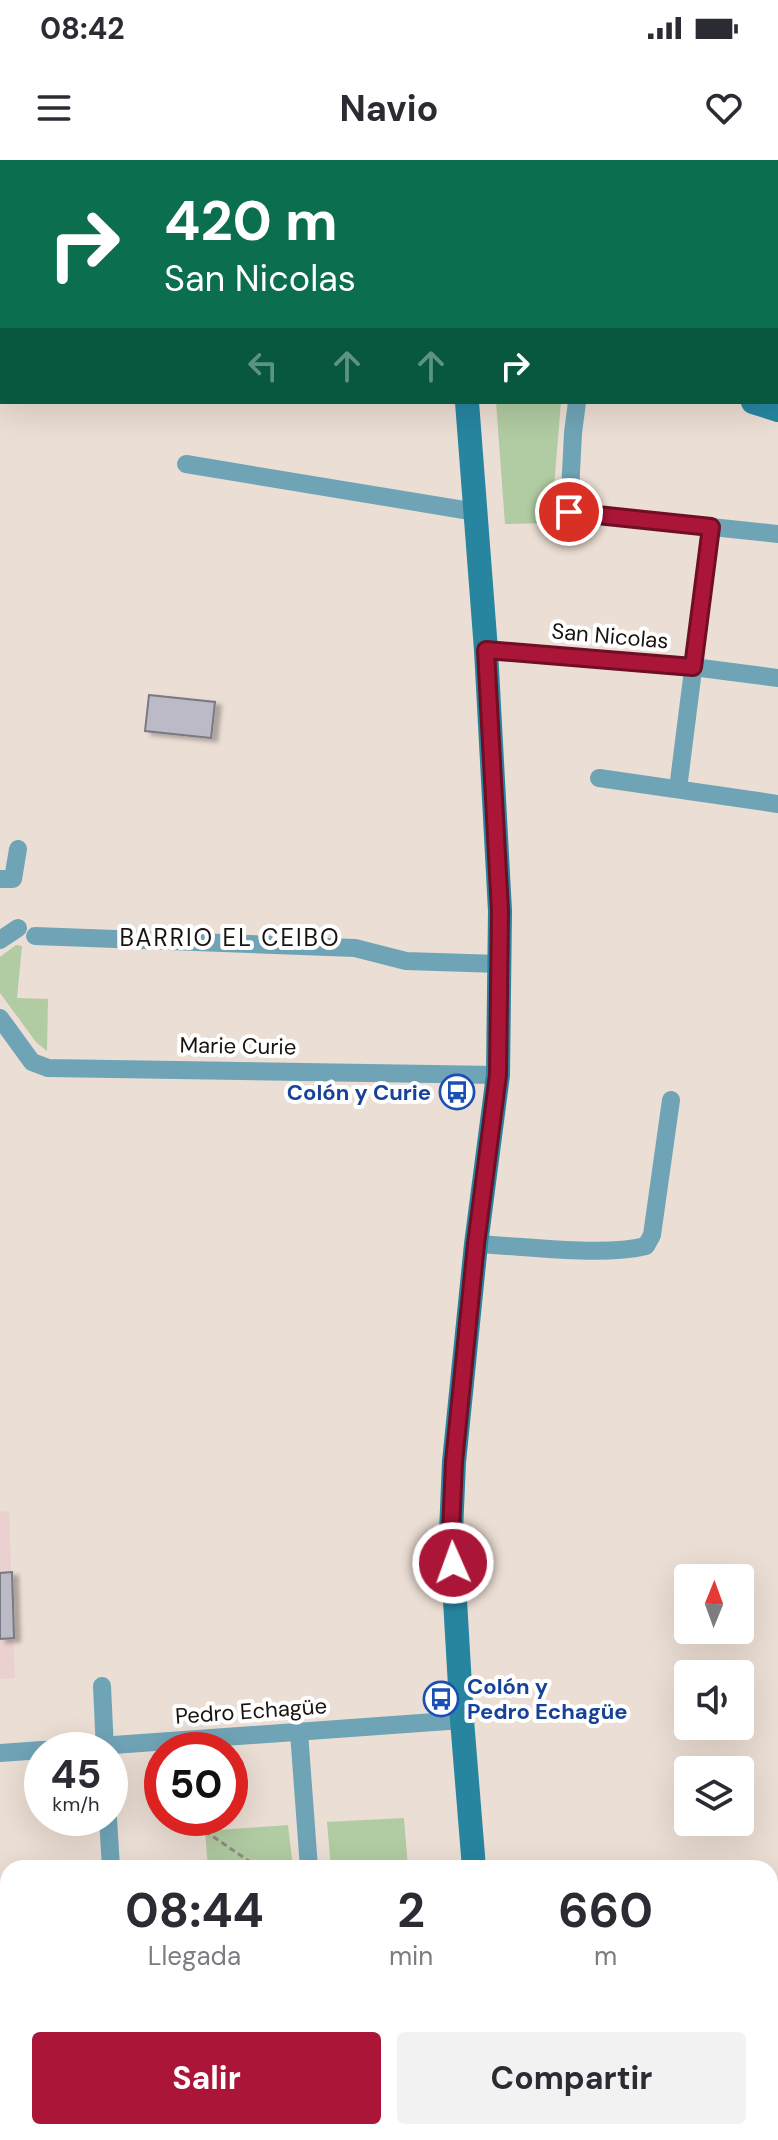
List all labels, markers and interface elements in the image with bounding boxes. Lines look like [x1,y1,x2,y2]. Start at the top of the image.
text: 08:42 [40,9,125,48]
text: Navio [340,85,438,132]
icon: menu [32,86,76,130]
icon: heart [702,86,746,130]
text: 420 m [164,184,338,257]
icon: right [32,192,136,296]
text: San Nicolas [164,255,356,302]
icon: left [241,344,285,388]
icon: ahead [325,344,369,388]
icon: ahead [409,344,453,388]
icon: right [493,344,537,388]
pin [535,478,603,546]
icon: arrive [547,490,591,534]
street label: San Nicolas [550,616,670,656]
district label: BARRIO EL CEIBO [119,922,341,953]
street label: Marie Curie [179,1030,297,1062]
bus stop icon: Colón y Curie [438,1073,476,1111]
place label: Colón y Curie [287,1078,431,1107]
position arrow [411,1521,495,1605]
north arrow [674,1564,754,1644]
map controls [674,1564,754,1836]
button: sound [674,1660,754,1740]
place label: Colón y Pedro Echagüe [467,1672,628,1726]
bus stop icon: Colón y Pedro Echagüe [422,1680,460,1718]
street label: Pedro Echagüe [174,1691,328,1731]
speed limit sign: 50 [144,1732,248,1836]
text: 45 [51,1748,101,1800]
button: layers [674,1756,754,1836]
text: km/h [52,1791,100,1817]
text: 08:44 [125,1879,264,1942]
text: 2 [397,1879,425,1942]
text: 660 [558,1879,653,1942]
text: Llegada [148,1939,241,1973]
text: min [389,1939,433,1973]
text: m [594,1939,617,1973]
button: Salir [32,2032,381,2124]
button: Compartir [397,2032,746,2124]

